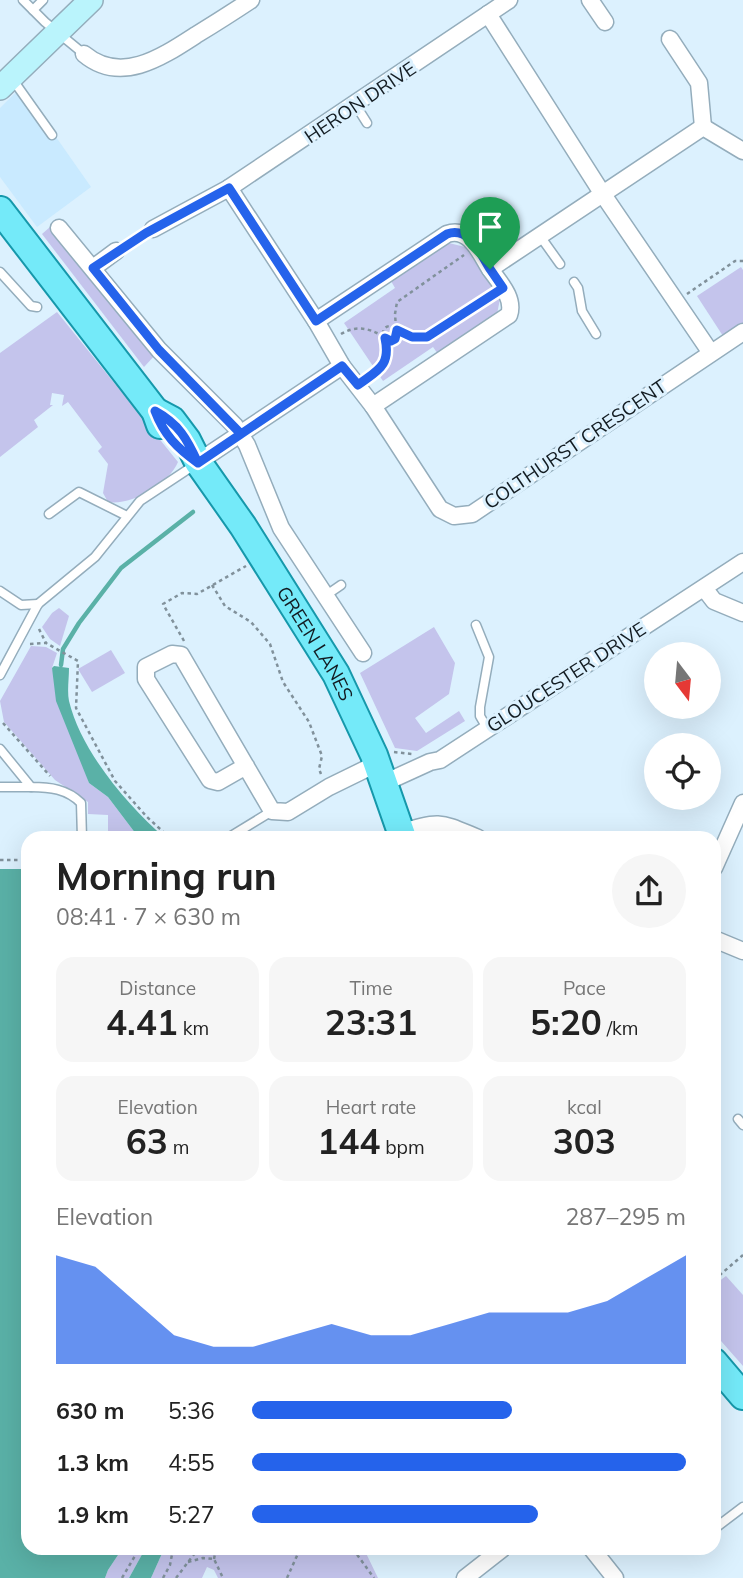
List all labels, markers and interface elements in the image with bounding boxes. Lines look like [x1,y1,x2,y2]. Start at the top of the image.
street label: HERON DRIVE [300,56,420,148]
pin [460,197,520,269]
icon: arrive [471,208,509,246]
street label: COLTHURST CRESCENT [479,374,671,514]
street label: GREEN LANES [272,582,359,704]
street label: GLOUCESTER DRIVE [482,617,650,737]
north arrow [644,642,721,719]
map controls [644,642,721,810]
button: locate [644,733,721,810]
text: Morning run [56,852,277,900]
button: share [612,854,686,928]
text: 08:41 · 7 × 630 m [56,902,241,931]
text: Distance [119,976,196,1000]
text: Time [349,976,393,1000]
text: Pace [563,976,606,1000]
text: 4.41 [106,1000,178,1044]
text: 23:31 [325,1000,417,1044]
text: 5:20 [530,1000,602,1044]
text: km [178,1016,209,1040]
text: /km [602,1016,639,1040]
text: Elevation [117,1095,198,1119]
text: Heart rate [326,1095,416,1119]
text: kcal [567,1095,602,1119]
text: 63 [126,1119,168,1163]
text: 144 [317,1119,380,1163]
text: 303 [553,1119,616,1163]
text: m [168,1135,190,1159]
text: bpm [380,1135,425,1159]
text: Elevation [56,1202,153,1231]
text: 287–295 m [565,1202,686,1231]
text: 630 m [56,1396,124,1425]
text: 5:36 [168,1396,215,1425]
text: 1.3 km [56,1448,129,1477]
text: 4:55 [168,1448,215,1477]
text: 1.9 km [56,1500,129,1529]
text: 5:27 [168,1500,215,1529]

